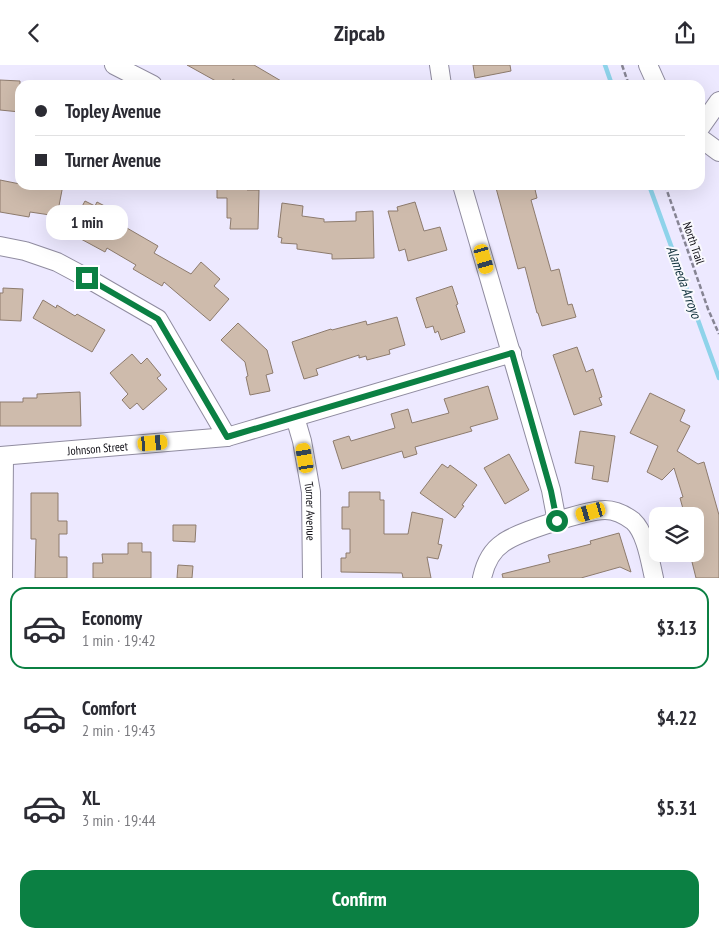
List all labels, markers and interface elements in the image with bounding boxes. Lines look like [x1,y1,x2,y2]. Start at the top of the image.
icon: back [20,19,48,47]
text: Zipcab [334,19,385,47]
icon: share [671,19,699,47]
text: Topley Avenue [65,99,161,123]
text: Turner Avenue [65,148,161,172]
callout: 1 min [46,205,128,241]
text: 1 min [71,212,103,232]
street label: North Trail [680,220,708,266]
car [472,243,495,275]
water label: Alameda Arroyo [663,243,706,322]
route end [76,267,98,289]
car [137,434,168,452]
street label: Johnson Street [66,438,129,458]
car [295,442,314,474]
street label: Turner Avenue [302,481,319,541]
car [574,501,607,523]
map controls [649,507,704,562]
button: layers [649,507,704,562]
route start [546,510,568,532]
icon: car [22,606,67,651]
text: Economy [82,606,142,630]
text: $3.13 [657,616,697,640]
text: 1 min · 19:42 [82,630,156,650]
icon: car [22,696,67,741]
text: Comfort [82,696,136,720]
text: $4.22 [657,706,697,730]
text: 2 min · 19:43 [82,720,156,740]
icon: car [22,786,67,831]
text: XL [82,786,100,810]
text: $5.31 [657,796,697,820]
text: 3 min · 19:44 [82,810,156,830]
button: Confirm [20,870,699,928]

